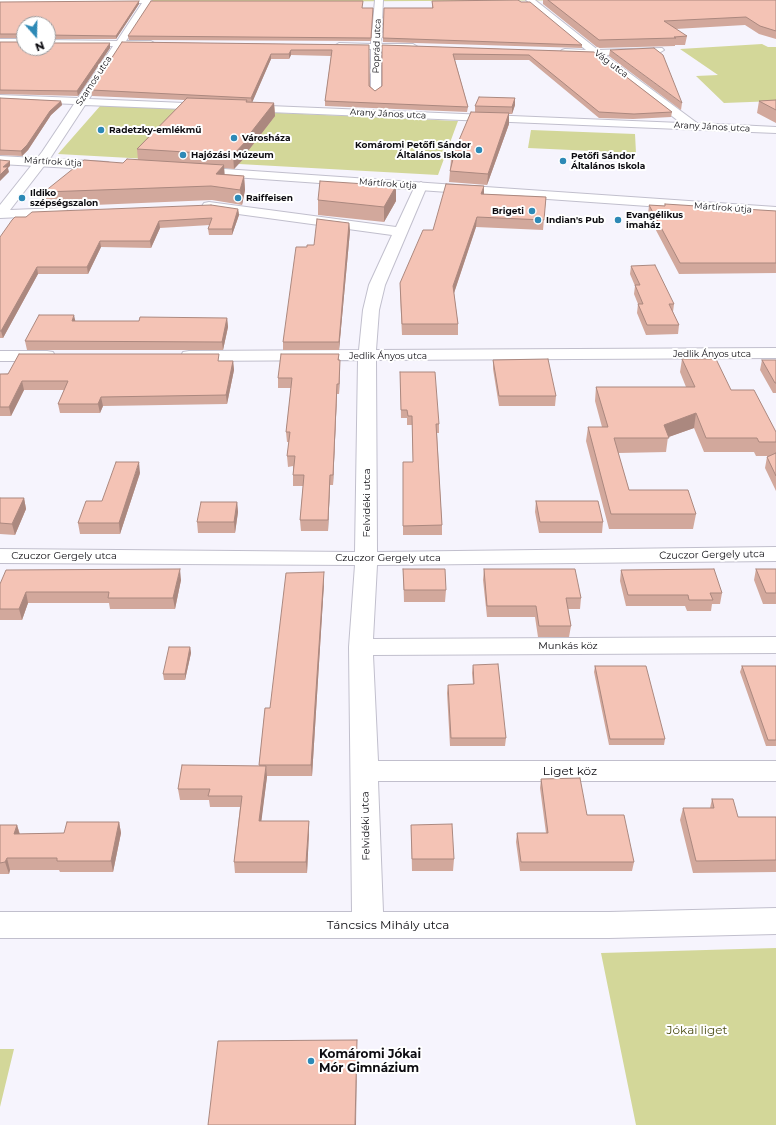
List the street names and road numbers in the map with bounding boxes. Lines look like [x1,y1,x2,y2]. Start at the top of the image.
street label: Poprád utca [371,18,383,74]
street label: Vág utca [592,48,630,80]
street label: Szamos utca [74,54,114,108]
street label: Arany János utca [350,107,426,121]
street label: Arany János utca [674,120,750,134]
street label: Mártírok útja [24,155,82,169]
street label: Mártírok útja [359,177,417,191]
street label: Mártírok útja [694,201,752,215]
street label: Jedlik Ányos utca [673,349,751,359]
street label: Jedlik Ányos utca [349,351,427,361]
street label: Felvidéki utca [361,468,373,538]
street label: Czuczor Gergely utca [659,548,765,562]
street label: Czuczor Gergely utca [11,550,117,562]
street label: Czuczor Gergely utca [335,552,441,564]
street label: Munkás köz [538,640,598,652]
street label: Liget köz [543,764,597,778]
street label: Felvidéki utca [359,791,373,861]
street label: Táncsics Mihály utca [327,918,449,932]

